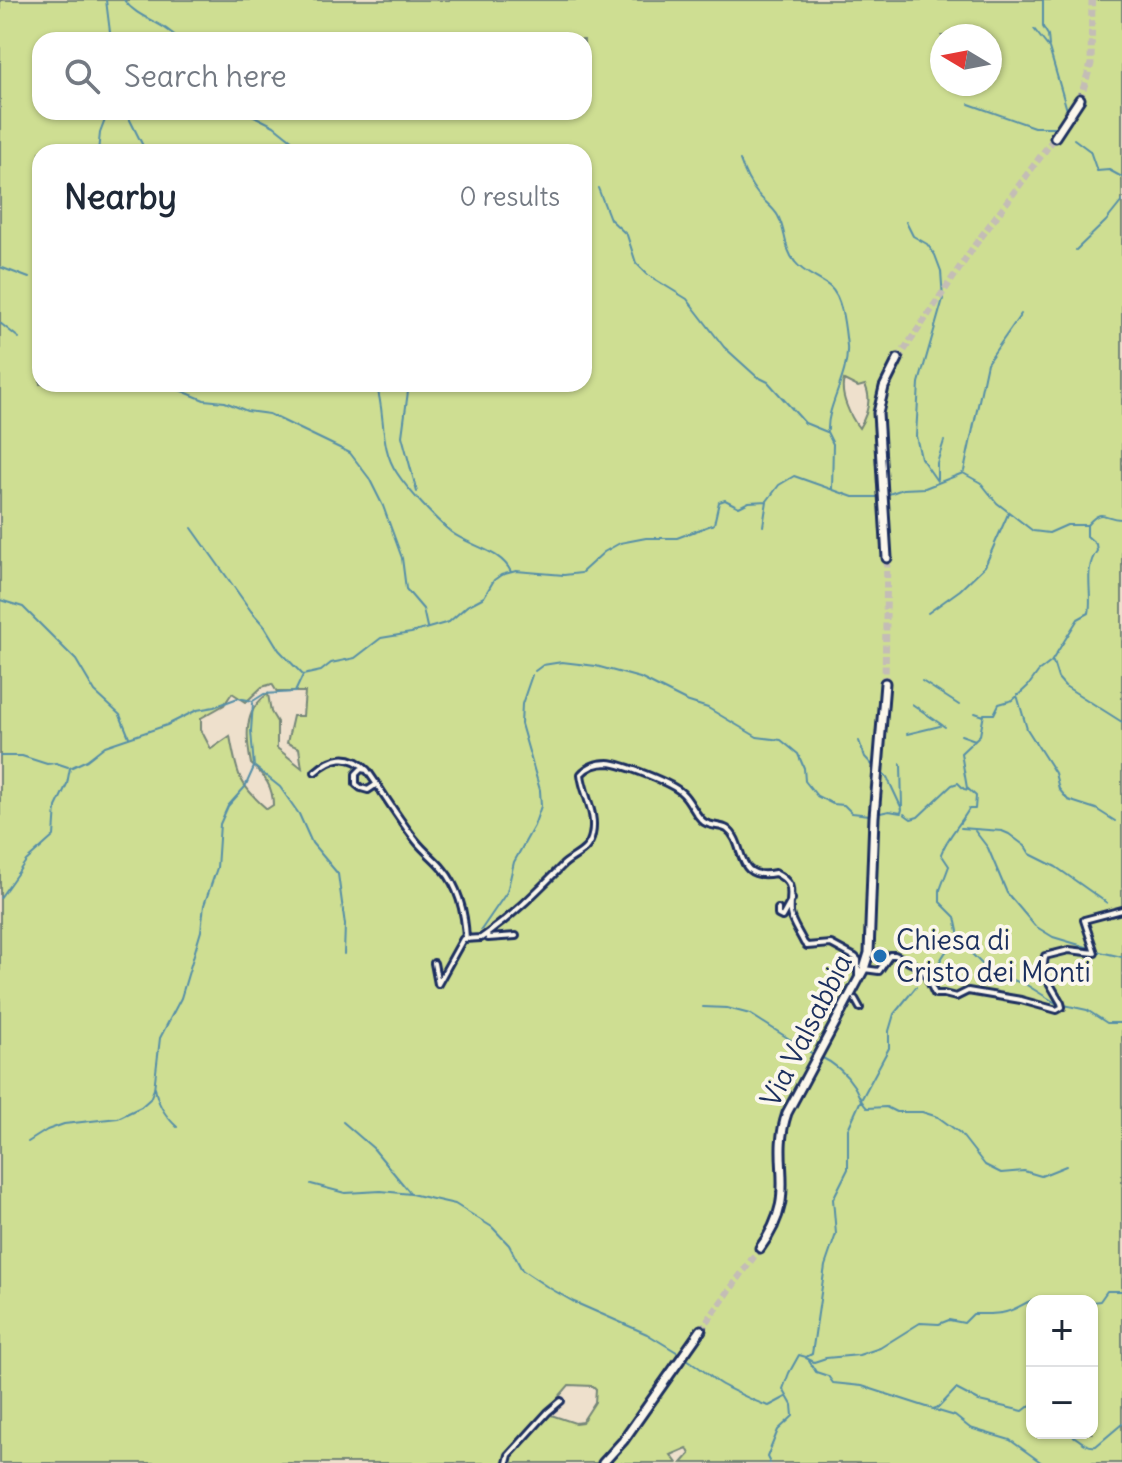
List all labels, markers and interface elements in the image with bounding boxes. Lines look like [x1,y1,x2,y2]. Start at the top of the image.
north arrow [930,24,1002,96]
search box [32,32,592,120]
icon: search [60,54,104,98]
text: Search here [124,57,287,95]
text: Nearby [64,175,177,218]
text: 0 results [459,180,560,213]
place label: Chiesa di Cristo dei Monti [896,922,1091,990]
street label: Via Valsabbia [752,947,860,1113]
marker: Chiesa di Cristo dei Monti [871,947,889,965]
map controls [1026,1295,1098,1439]
button: + [1026,1295,1098,1367]
button: − [1026,1367,1098,1439]

